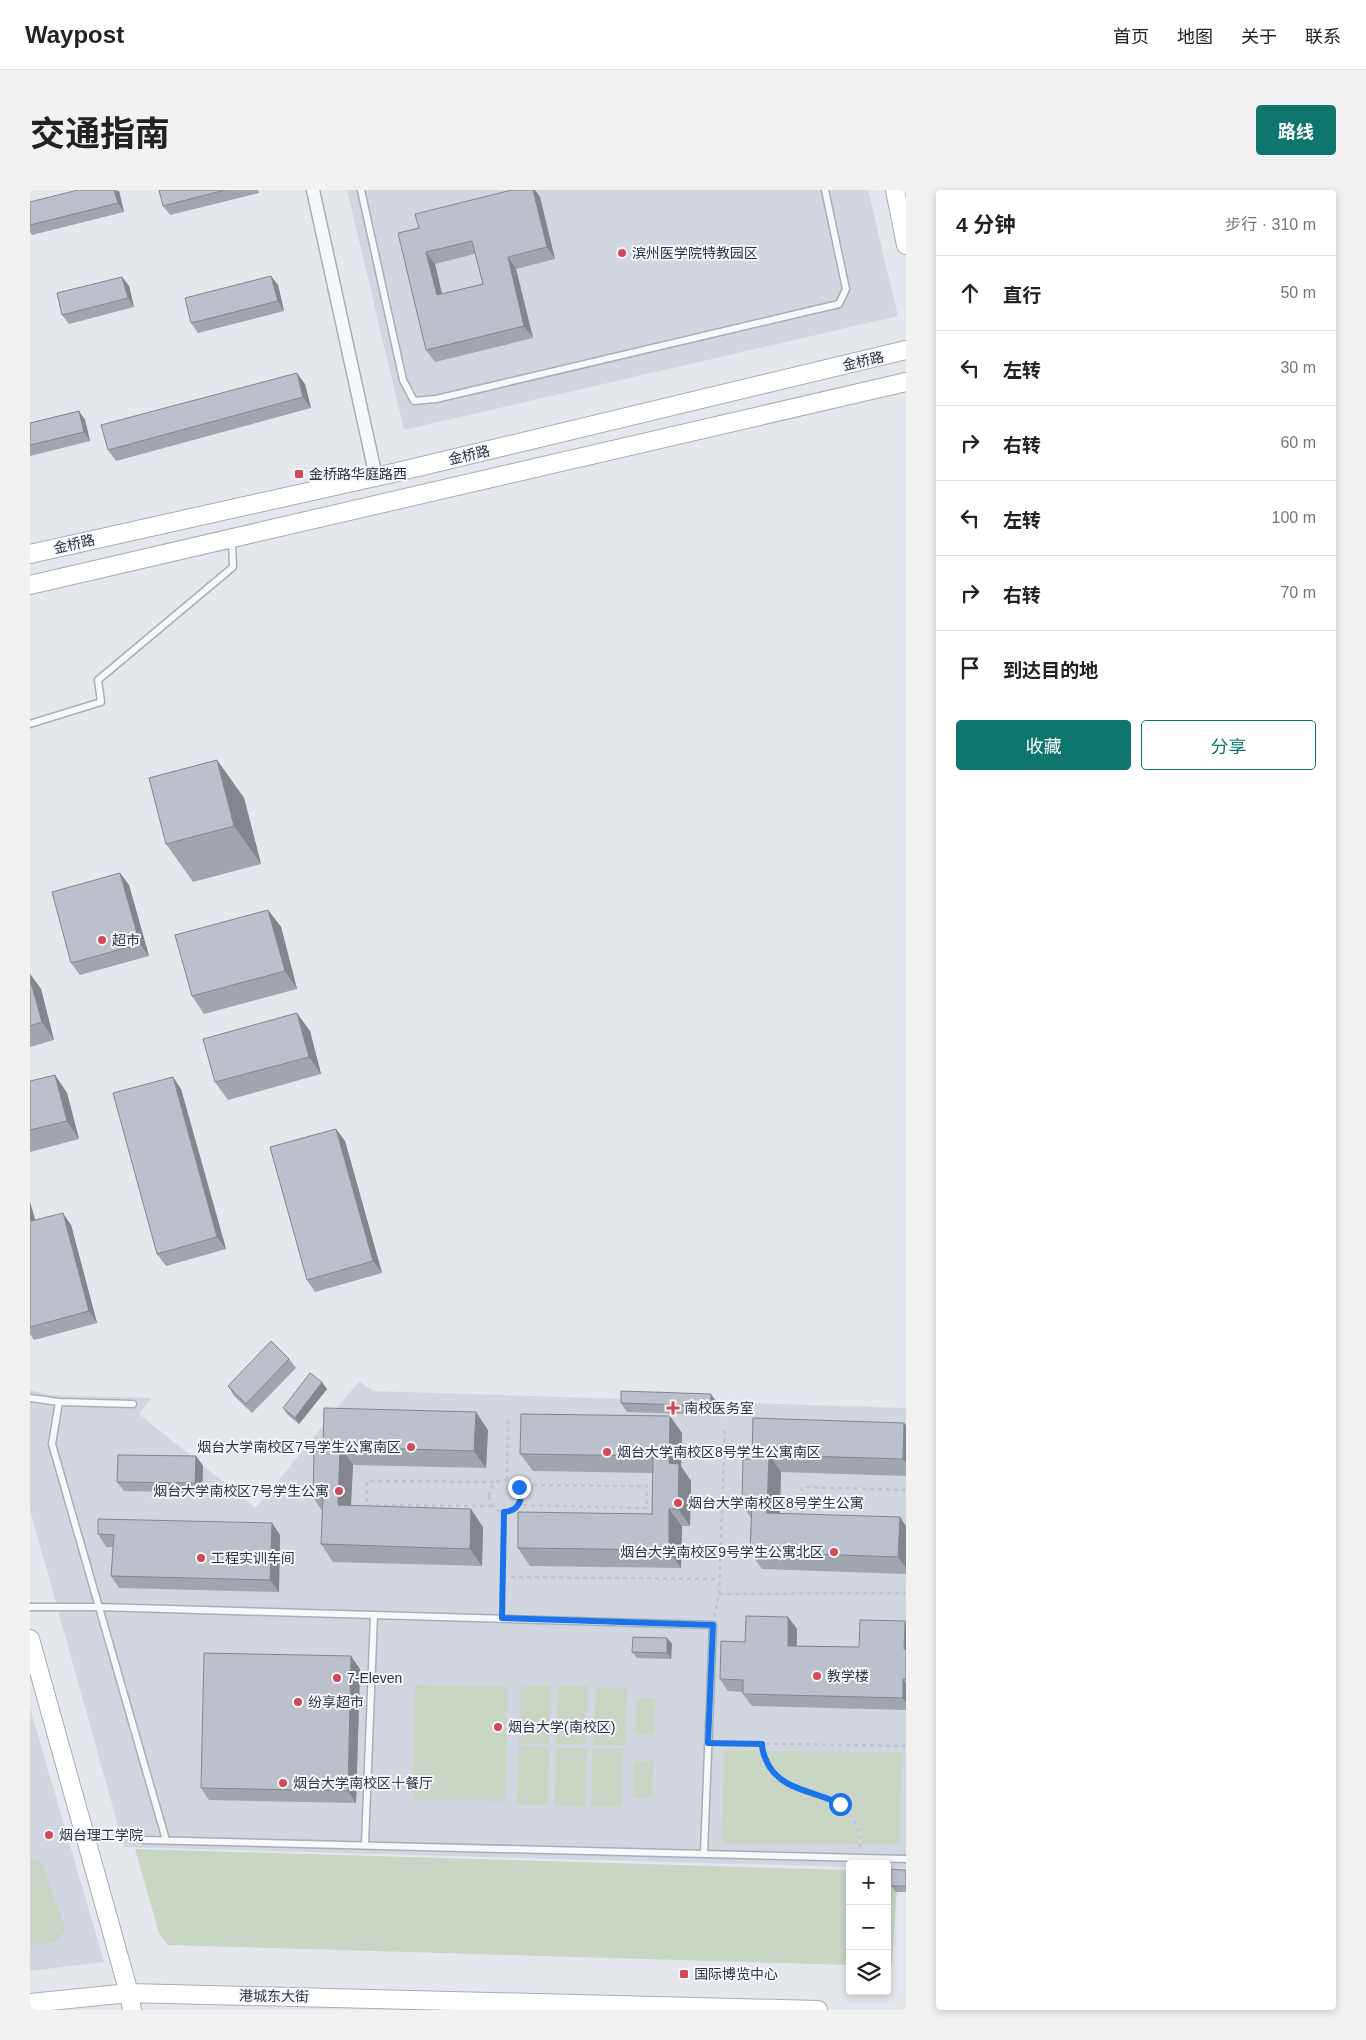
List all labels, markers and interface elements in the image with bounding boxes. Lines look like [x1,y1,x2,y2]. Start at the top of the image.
text: Waypost [25,21,124,48]
text: 首页 [1113,27,1149,47]
text: 地图 [1177,27,1213,47]
text: 关于 [1241,27,1277,47]
text: 联系 [1305,27,1341,47]
button: 路线 [1256,105,1336,155]
text: 交通指南 [30,114,170,153]
text: 4 分钟 [956,213,1016,236]
text: 步行 · 310 m [1225,216,1316,233]
place label: 滨州医学院特教园区 [632,245,758,261]
marker: 滨州医学院特教园区 [616,247,628,259]
icon: ahead [956,279,984,307]
text: 50 m [1280,284,1316,301]
text: 直行 [1003,285,1041,306]
street label: 金桥路 [841,348,885,374]
icon: left [956,354,984,382]
text: 30 m [1280,359,1316,376]
text: 左转 [1003,360,1041,381]
icon: right [956,429,984,457]
text: 60 m [1280,434,1316,451]
text: 右转 [1003,435,1041,456]
street label: 金桥路 [447,442,491,468]
place label: 金桥路华庭路西 [309,466,407,482]
marker: 金桥路华庭路西 [293,468,305,480]
icon: left [956,504,984,532]
text: 100 m [1272,509,1316,526]
text: 左转 [1003,510,1041,531]
street label: 金桥路 [52,531,96,557]
icon: right [956,579,984,607]
text: 70 m [1280,584,1316,601]
text: 右转 [1003,585,1041,606]
icon: arrive [956,654,984,682]
text: 到达目的地 [1003,660,1098,681]
button: 收藏 [956,720,1131,770]
button: 分享 [1141,720,1316,770]
place label: 超市 [112,932,140,948]
marker: 超市 [96,934,108,946]
place label: 南校医务室 [684,1400,754,1416]
marker: 南校医务室 [666,1401,680,1415]
place label: 烟台大学南校区7号学生公寓南区 [197,1439,401,1455]
marker: 烟台大学南校区7号学生公寓南区 [405,1441,417,1453]
place label: 烟台大学南校区8号学生公寓南区 [617,1444,821,1460]
marker: 烟台大学南校区8号学生公寓南区 [601,1446,613,1458]
route end [508,1476,531,1499]
place label: 烟台大学南校区7号学生公寓 [153,1483,329,1499]
marker: 烟台大学南校区7号学生公寓 [333,1485,345,1497]
place label: 烟台大学南校区8号学生公寓 [688,1495,864,1511]
marker: 烟台大学南校区8号学生公寓 [672,1497,684,1509]
place label: 烟台大学南校区9号学生公寓北区 [620,1544,824,1560]
marker: 烟台大学南校区9号学生公寓北区 [828,1546,840,1558]
place label: 工程实训车间 [211,1550,295,1566]
marker: 工程实训车间 [195,1552,207,1564]
place label: 教学楼 [827,1668,869,1684]
place label: 7-Eleven [347,1670,402,1686]
marker: 教学楼 [811,1670,823,1682]
marker: 7-Eleven [331,1672,343,1684]
place label: 纷享超市 [308,1694,364,1710]
marker: 纷享超市 [292,1696,304,1708]
place label: 烟台大学(南校区) [508,1719,615,1735]
marker: 烟台大学(南校区) [492,1721,504,1733]
place label: 烟台大学南校区十餐厅 [293,1775,433,1791]
marker: 烟台大学南校区十餐厅 [277,1777,289,1789]
route start [829,1793,852,1816]
place label: 烟台理工学院 [59,1827,143,1843]
marker: 烟台理工学院 [43,1829,55,1841]
map controls [846,1860,891,1995]
button: + [846,1860,891,1905]
button: − [846,1905,891,1950]
button: layers [846,1950,891,1995]
place label: 国际博览中心 [694,1966,778,1982]
marker: 国际博览中心 [678,1968,690,1980]
street label: 港城东大街 [239,1987,309,2005]

